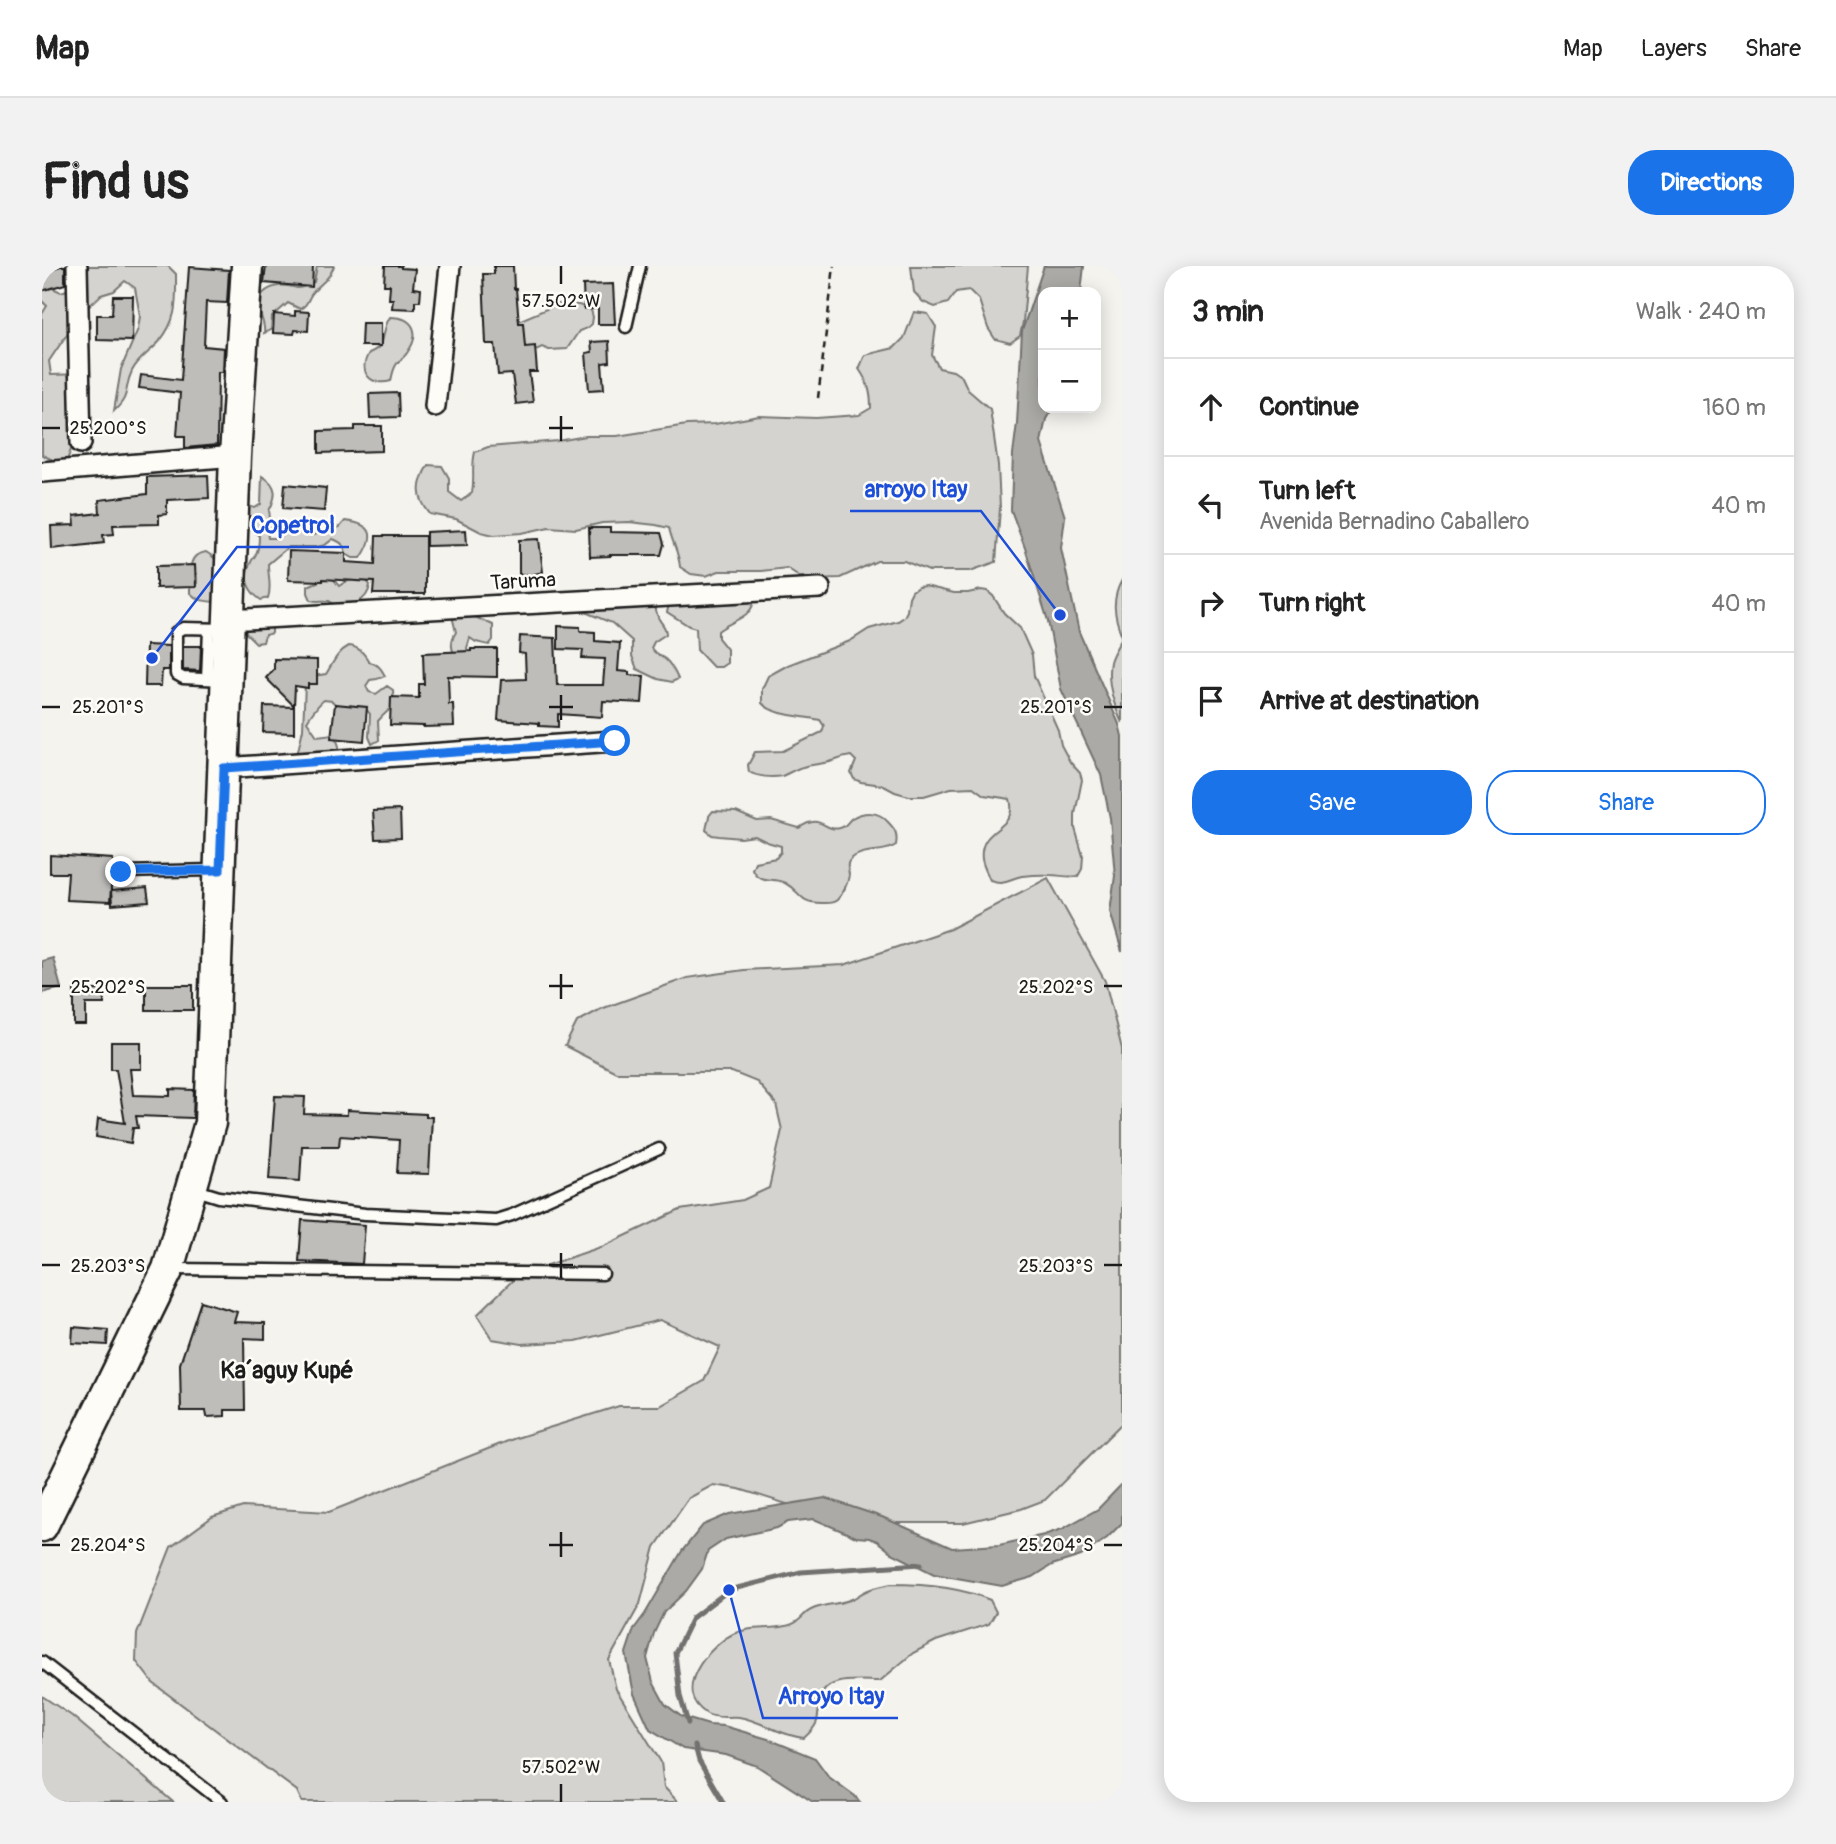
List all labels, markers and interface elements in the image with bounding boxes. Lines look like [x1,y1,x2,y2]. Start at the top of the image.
text: Map [35,28,90,69]
text: Map [1563,34,1603,63]
text: Layers [1641,34,1707,63]
text: Share [1745,34,1801,63]
button: Directions [1628,150,1794,215]
text: Find us [42,152,189,213]
map controls [1038,287,1101,413]
button: + [1038,287,1101,350]
text: 57.502°W [522,290,600,313]
text: 3 min [1192,293,1264,330]
text: Walk · 240 m [1636,297,1766,326]
button: − [1038,350,1101,413]
icon: ahead [1192,388,1230,426]
text: Continue [1259,391,1359,423]
text: 160 m [1702,393,1766,422]
text: 25.200°S [70,417,146,440]
callout: arroyo Itay [850,467,981,511]
text: arroyo Itay [865,475,967,504]
text: Turn left [1259,475,1355,507]
icon: left [1192,486,1230,524]
text: 40 m [1712,491,1766,520]
callout: Copetrol [237,503,349,547]
text: Avenida Bernadino Caballero [1259,507,1529,536]
text: Copetrol [251,511,335,540]
street label: Taruma [489,566,557,597]
icon: right [1192,584,1230,622]
text: Turn right [1259,587,1365,619]
text: 40 m [1712,589,1766,618]
icon: arrive [1192,682,1230,720]
text: Arrive at destination [1259,685,1479,717]
text: 25.201°S [72,696,144,719]
text: 25.201°S [1020,696,1092,719]
route start [599,725,630,756]
button: Save [1192,770,1472,835]
button: Share [1486,770,1766,835]
route end [105,856,136,887]
text: 25.202°S [71,976,145,999]
text: 25.202°S [1019,976,1093,999]
text: 25.203°S [71,1255,145,1278]
text: 25.203°S [1019,1255,1093,1278]
district label: Ka´aguy Kupé [220,1356,354,1385]
text: 25.204°S [71,1534,145,1557]
text: 25.204°S [1019,1534,1093,1557]
callout: Arroyo Itay [763,1674,898,1718]
text: Arroyo Itay [778,1682,885,1711]
text: 57.502°W [522,1756,600,1779]

